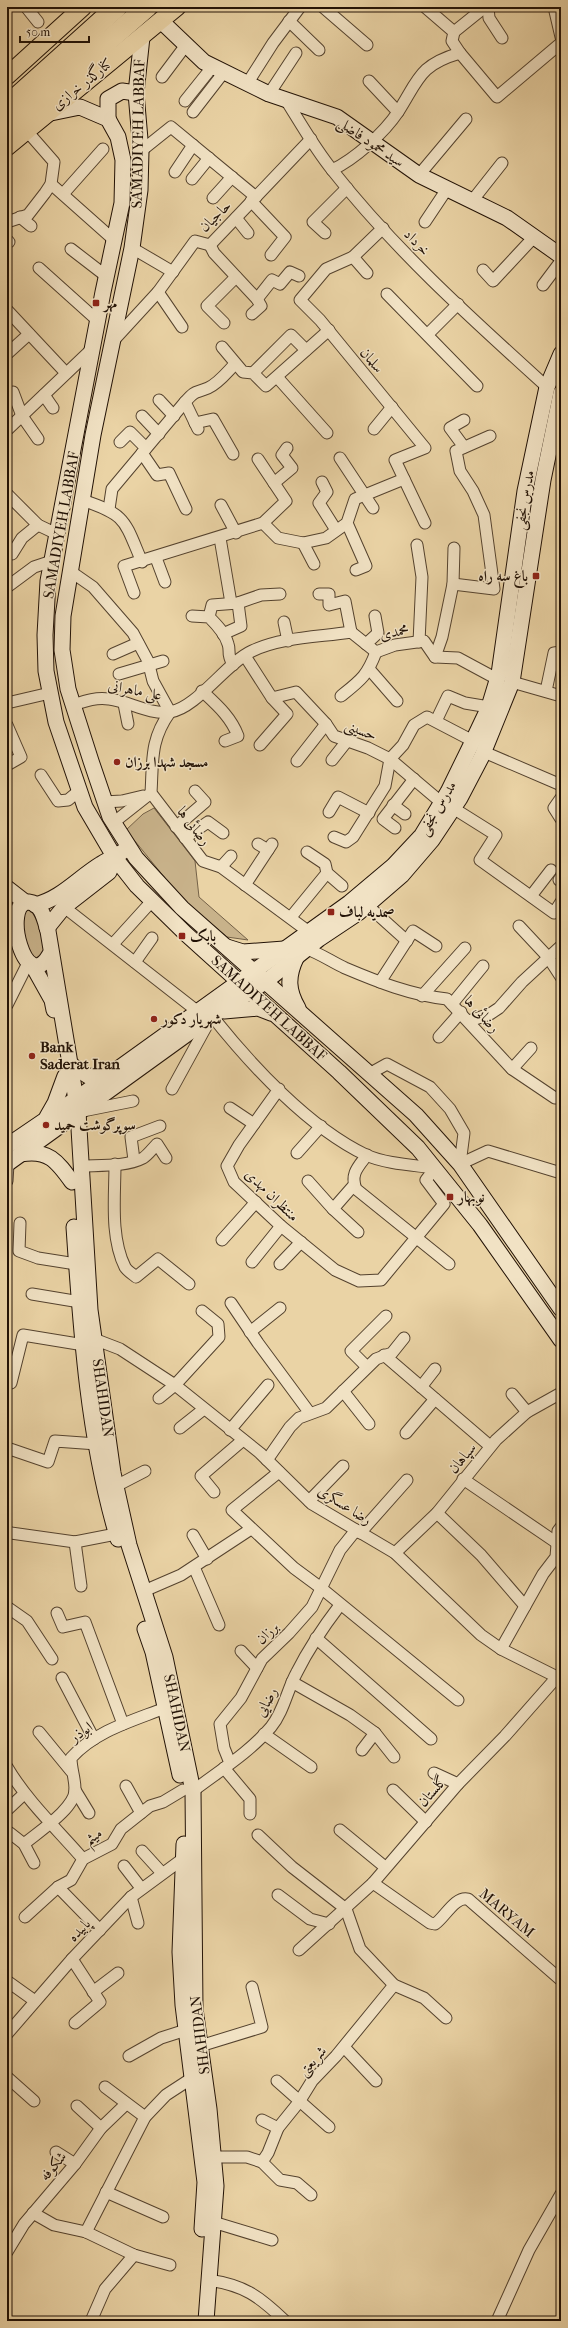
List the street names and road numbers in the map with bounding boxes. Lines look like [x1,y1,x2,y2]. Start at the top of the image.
street label: کنارگذر خرازی [47,53,116,114]
street label: SAMADIYEH LABBAF [128,59,148,209]
street label: سید محمود فاضلی [333,113,408,173]
street label: حاجیان [195,196,235,236]
street label: خرداد [400,225,434,259]
street label: سلمان [356,344,388,376]
street label: SAMADIYEH LABBAF [39,450,83,600]
street label: مدرس نجفی [510,469,540,532]
street label: محمدی [378,620,411,644]
street label: علی ماهرانی [106,676,164,706]
street label: حسینی [342,715,380,746]
street label: مدرس نجفی [414,778,462,839]
street label: رضائی ها [173,803,215,849]
street label: SAMADIYEH LABBAF [208,951,330,1065]
street label: رضائی ها [460,992,504,1036]
street label: منتظران مهدی [241,1165,303,1226]
street label: SHAHIDAN [89,1358,118,1439]
street label: سپاهان [444,1439,481,1478]
street label: رضا عسگری [314,1481,375,1529]
street label: برزان [252,1618,282,1648]
street label: SHAHIDAN [160,1672,194,1754]
street label: رضایی [251,1684,282,1720]
street label: ابوذر [64,1718,96,1747]
street label: گلستان [413,1772,451,1810]
street label: میثم [81,1824,109,1853]
street label: MARYAM [476,1885,539,1942]
street label: پابیده [64,1914,96,1947]
street label: SHAHIDAN [186,1994,214,2075]
street label: شریعتی [294,2042,332,2081]
street label: شکوفه [36,2148,70,2184]

